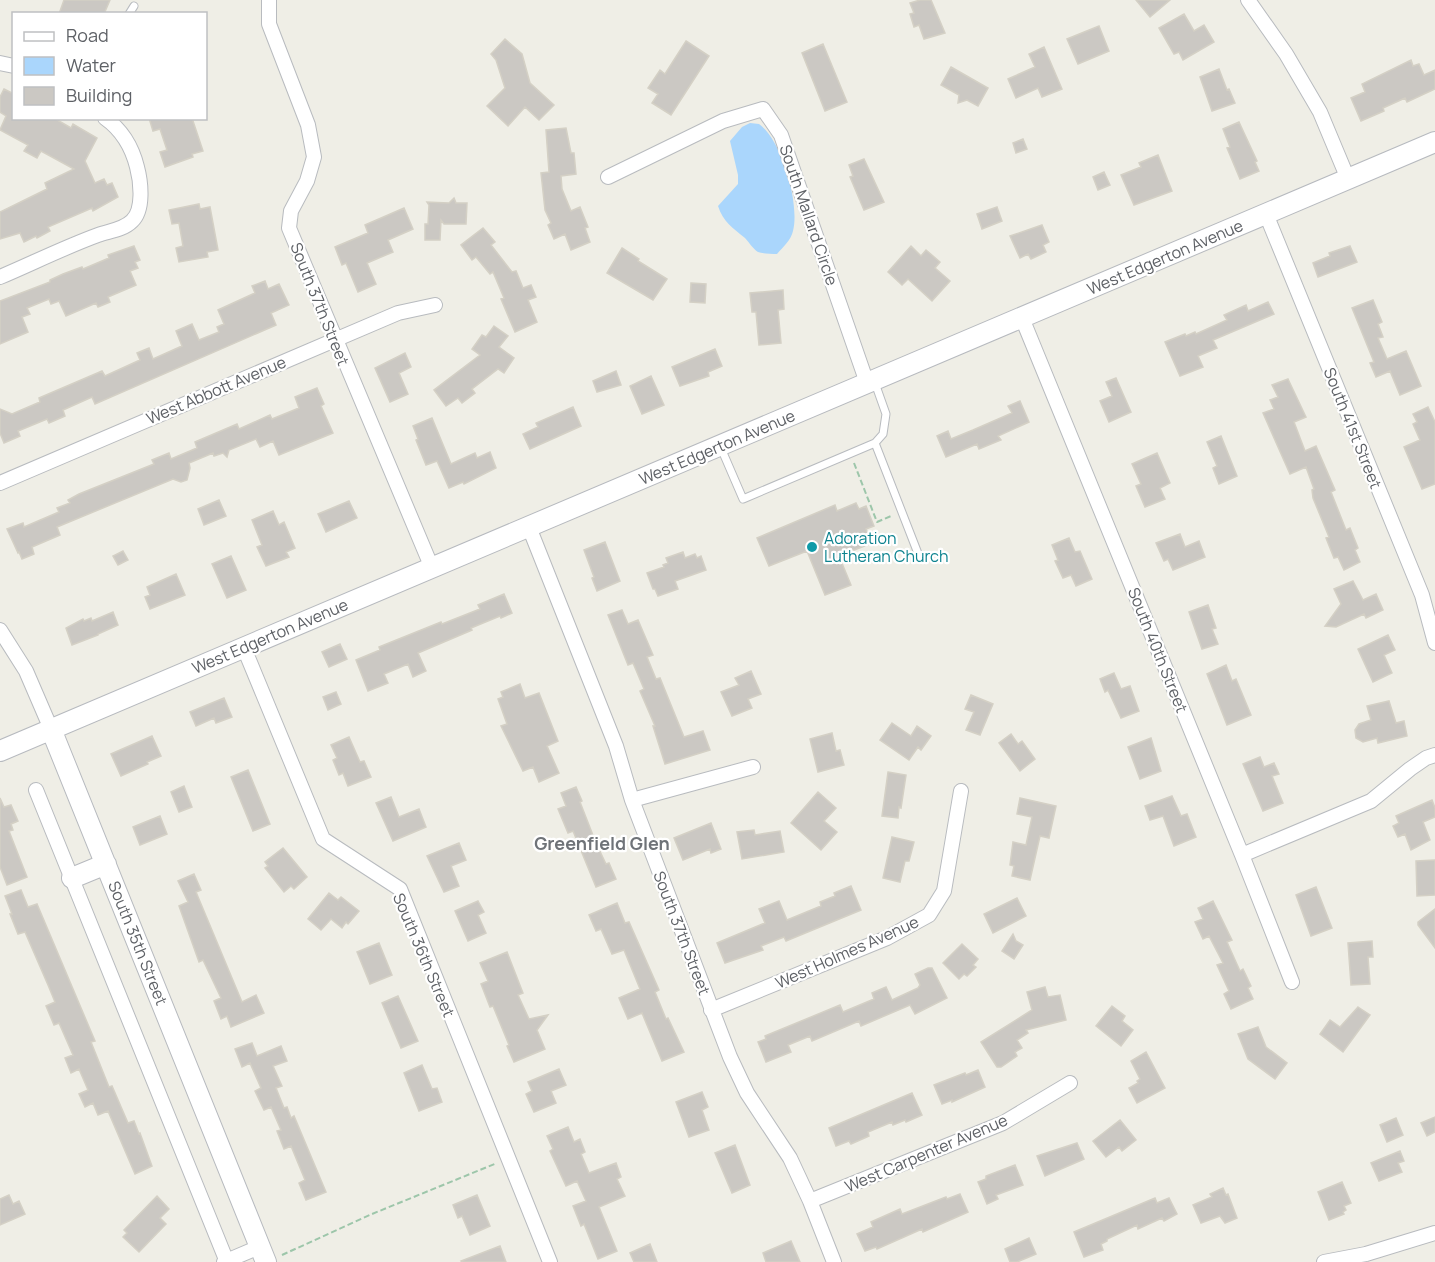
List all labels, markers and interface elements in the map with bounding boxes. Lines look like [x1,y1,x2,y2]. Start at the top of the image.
legend [12,12,207,120]
text: Road [66,23,109,47]
text: Water [66,53,116,77]
text: Building [66,83,132,107]
street label: South Mallard Circle [775,142,843,288]
street label: West Edgerton Avenue [1084,214,1246,300]
street label: South 37th Street [285,239,355,369]
street label: West Abbott Avenue [143,351,289,429]
street label: South 41st Street [1319,364,1387,492]
street label: West Edgerton Avenue [636,404,798,490]
place label: Adoration Lutheran Church [824,527,948,567]
marker: Adoration Lutheran Church [805,540,819,554]
street label: South 40th Street [1123,584,1193,716]
street label: West Edgerton Avenue [189,593,351,679]
district label: Greenfield Glen [534,831,670,855]
street label: South 37th Street [648,868,716,998]
street label: South 35th Street [103,878,173,1008]
street label: South 36th Street [388,890,460,1020]
street label: West Holmes Avenue [772,910,922,994]
street label: West Carpenter Avenue [841,1109,1011,1197]

